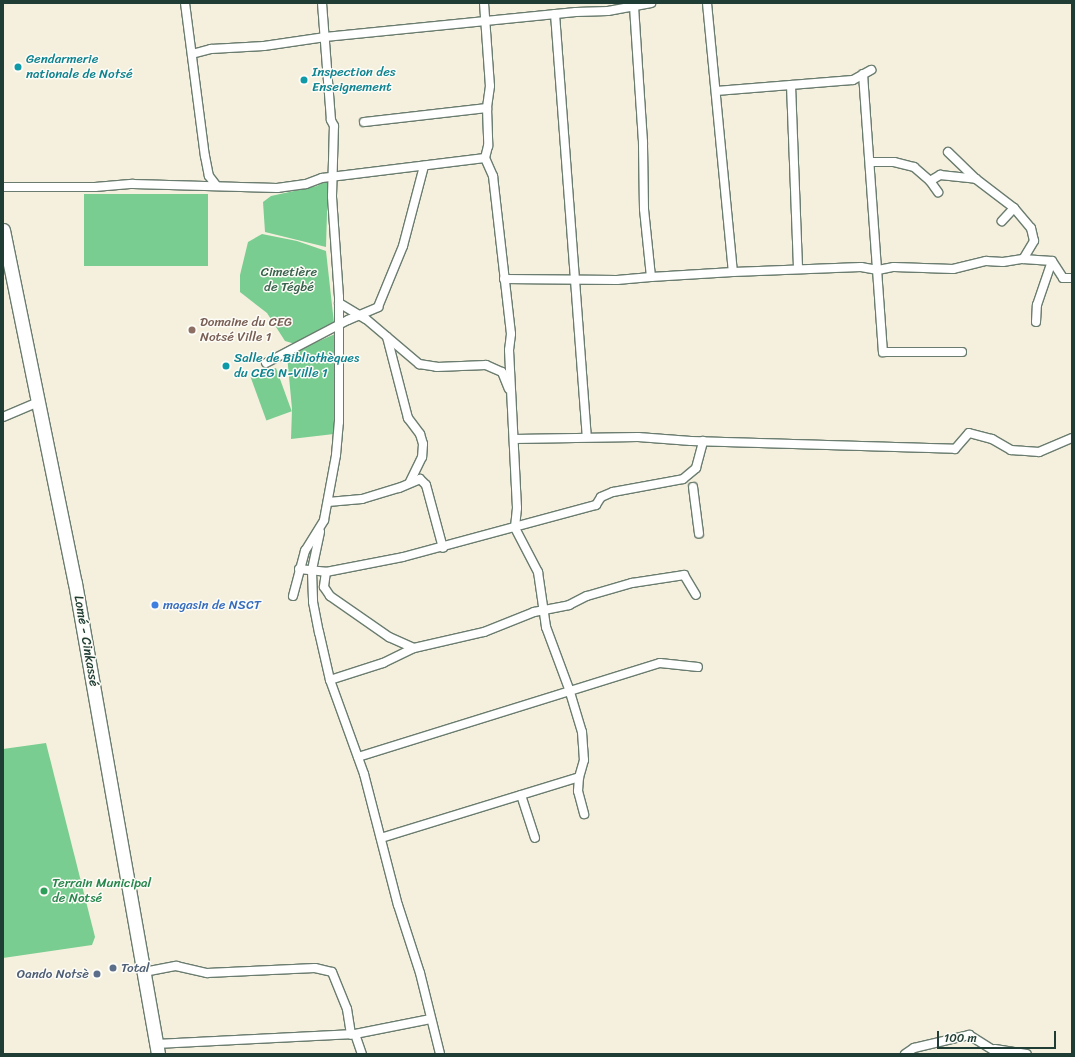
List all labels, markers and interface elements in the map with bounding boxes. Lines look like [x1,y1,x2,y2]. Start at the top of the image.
place label: Gendarmerie nationale de Notsé [26,52,133,83]
marker: Gendarmerie nationale de Notsé [13,62,23,72]
place label: Inspection des Enseignement [312,65,396,96]
marker: Inspection des Enseignement [299,75,309,85]
park label: Cimetière de Tégbé [261,265,317,296]
place label: Domaine du CEG Notsé Ville 1 [200,315,292,346]
marker: Domaine du CEG Notsé Ville 1 [187,325,197,335]
place label: Salle de Bibliothèques du CEG N-Ville 1 [234,351,360,382]
marker: Salle de Bibliothèques du CEG N-Ville 1 [221,361,231,371]
street label: Lomé - Cinkassé [70,594,102,688]
place label: magasin de NSCT [163,597,261,613]
marker: magasin de NSCT [150,600,160,610]
place label: Terrain Municipal de Notsé [52,876,151,907]
marker: Terrain Municipal de Notsé [39,886,49,896]
place label: Total [121,960,150,976]
marker: Total [108,963,118,973]
place label: Oando Notsè [16,966,89,982]
marker: Oando Notsè [92,969,102,979]
scale bar [939,1023,1058,1049]
text: 100 m [944,1027,977,1049]

